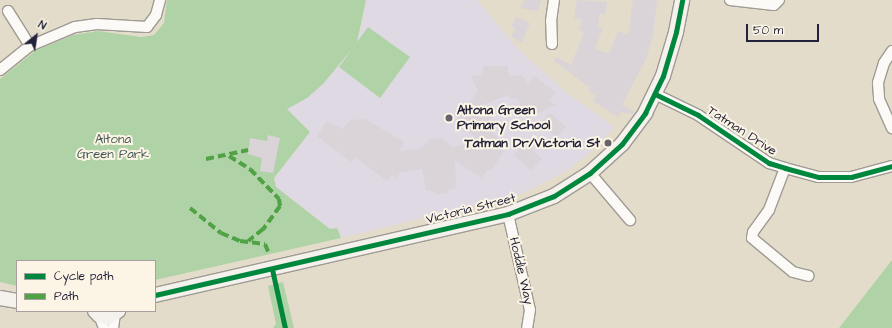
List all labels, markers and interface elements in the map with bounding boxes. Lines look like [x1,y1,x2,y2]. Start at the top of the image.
north arrow [16,16,56,56]
scale bar [748,16,821,42]
text: N [36,17,49,33]
text: 50 m [753,22,783,39]
place label: Altona Green Primary School [457,103,550,134]
street label: Tatman Drive [704,103,780,159]
marker: Altona Green Primary School [444,113,454,123]
park label: Altona Green Park [77,132,149,163]
place label: Tatman Dr/Victoria St [465,135,600,151]
marker: Tatman Dr/Victoria St [603,138,613,148]
street label: Victoria Street [424,190,518,228]
street label: Hoddle Way [506,236,536,306]
legend [16,260,156,312]
text: Cycle path [54,268,113,285]
text: Path [54,288,79,305]

